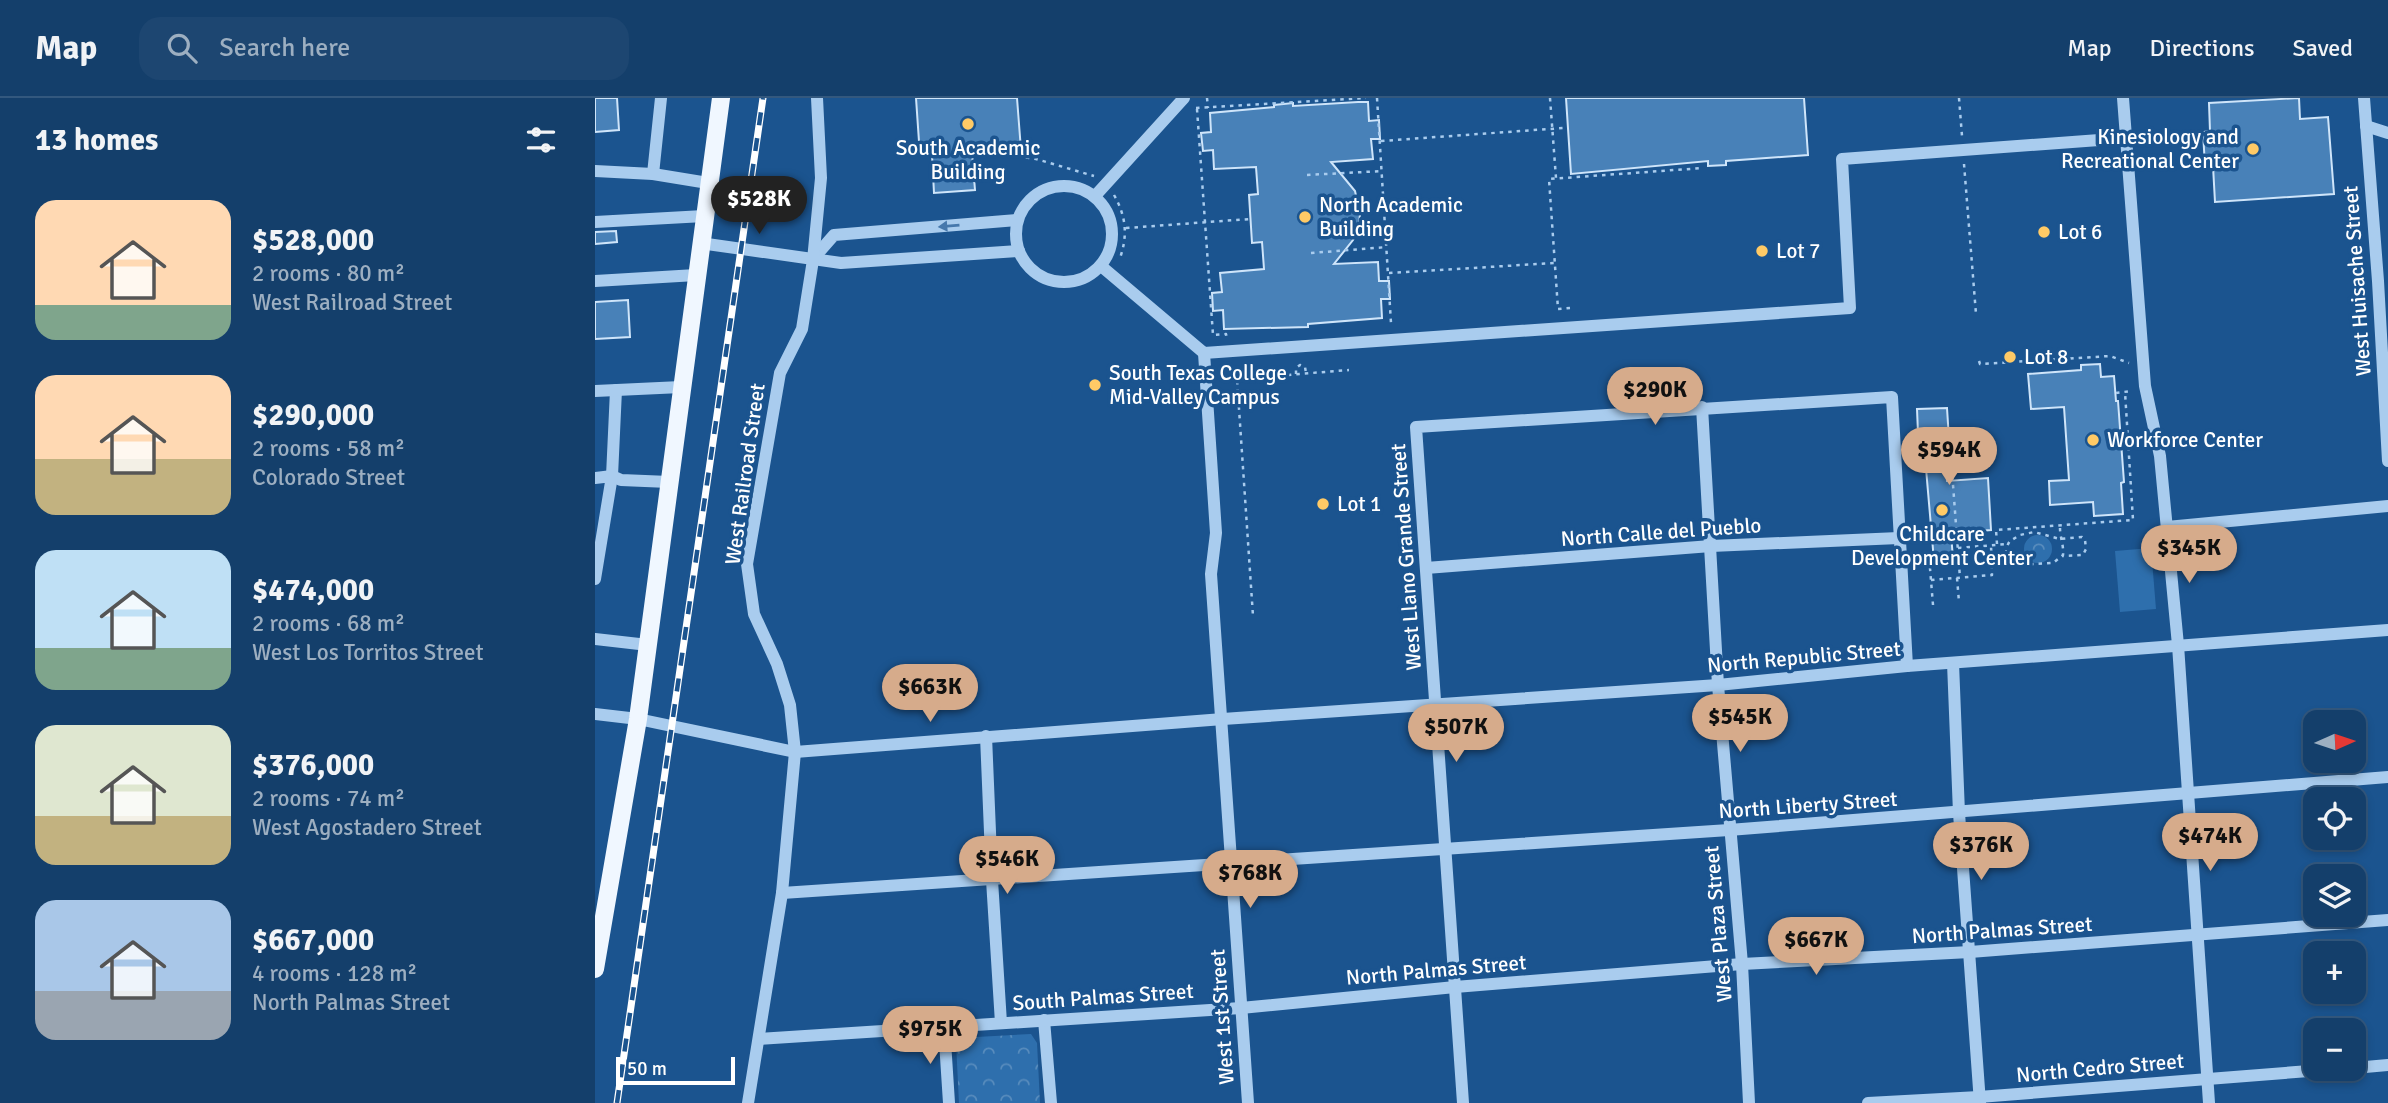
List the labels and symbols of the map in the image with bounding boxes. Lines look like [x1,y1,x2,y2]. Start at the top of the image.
marker: South Academic Building [960,116,976,132]
place label: Kinesiology and Recreational Center [2061,124,2239,174]
place label: South Academic Building [896,135,1040,185]
marker: Kinesiology and Recreational Center [2245,141,2261,157]
pin: $528K [710,176,808,236]
street label: West Huisache Street [2337,185,2377,377]
place label: North Academic Building [1319,192,1463,242]
marker: North Academic Building [1297,209,1313,225]
place label: Lot 6 [2058,219,2102,245]
one-way arrow [938,221,960,232]
marker: Lot 6 [2036,224,2052,240]
place label: Lot 7 [1776,238,1820,264]
marker: Lot 7 [1754,243,1770,259]
place label: Lot 8 [2024,344,2068,370]
marker: Lot 8 [2002,349,2018,365]
place label: South Texas College Mid-Valley Campus [1109,360,1287,410]
pin: $290K [1606,368,1704,427]
marker: South Texas College Mid-Valley Campus [1087,377,1103,393]
street label: West Railroad Street [719,382,771,566]
place label: Workforce Center [2107,427,2263,453]
pin: $594K [1900,428,1998,487]
marker: Workforce Center [2085,432,2101,448]
street label: West Llano Grande Street [1385,443,1427,671]
place label: Lot 1 [1337,491,1381,517]
marker: Lot 1 [1315,496,1331,512]
marker: Childcare Development Center [1934,502,1950,518]
street label: North Calle del Pueblo [1560,512,1762,552]
place label: Childcare Development Center [1851,521,2033,571]
pin: $345K [2140,526,2238,585]
street label: North Republic Street [1706,636,1902,678]
pin: $663K [881,664,979,724]
pin: $545K [1691,694,1789,754]
pin: $507K [1407,704,1505,764]
north arrow [2303,710,2366,774]
street label: North Liberty Street [1718,786,1898,824]
pin: $474K [2161,814,2259,873]
pin: $376K [1932,822,2030,882]
pin: $546K [958,836,1056,896]
street label: West Plaza Street [1698,845,1738,1003]
pin: $768K [1201,850,1299,910]
street label: North Palmas Street [1911,911,2093,949]
pin: $667K [1767,918,1865,977]
street label: West 1st Street [1204,948,1240,1086]
street label: North Palmas Street [1345,949,1527,991]
street label: South Palmas Street [1011,978,1195,1016]
pin: $975K [881,1006,979,1066]
street label: North Cedro Street [2015,1048,2185,1088]
scale bar [616,1054,735,1086]

